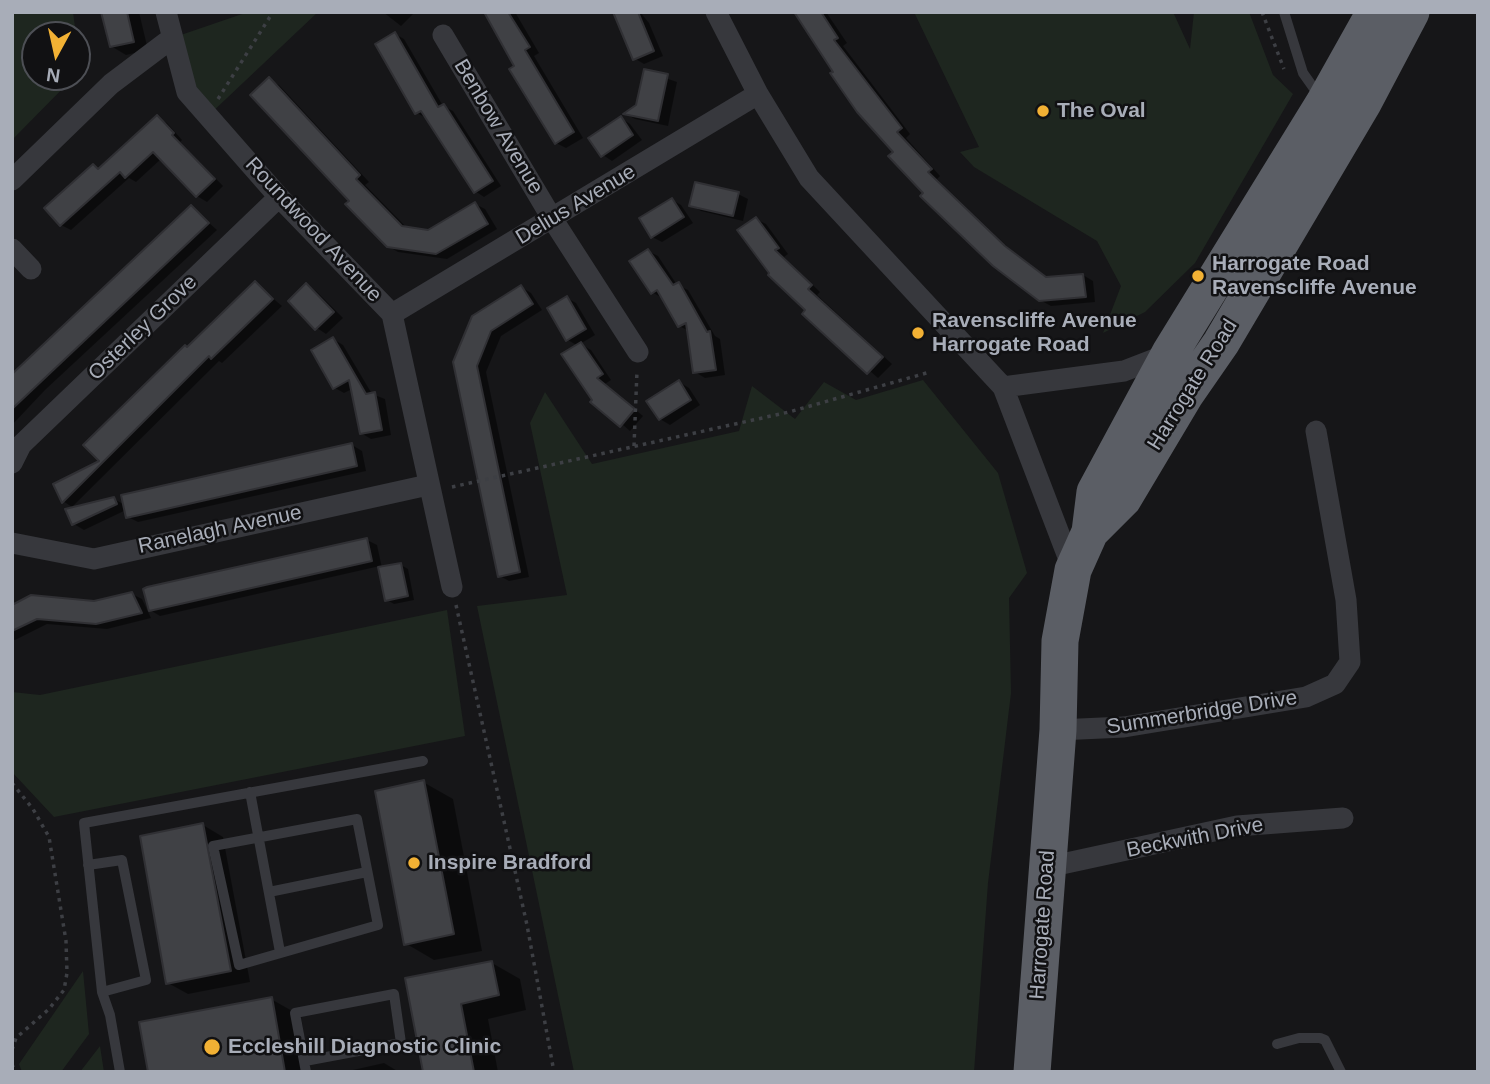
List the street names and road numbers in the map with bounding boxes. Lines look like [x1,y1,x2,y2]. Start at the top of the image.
street label: Benbow Avenue [448,55,548,199]
street label: Roundwood Avenue [239,152,387,308]
street label: Delius Avenue [512,159,640,251]
street label: Osterley Grove [83,270,203,386]
street label: Harrogate Road [1143,315,1243,455]
street label: Ranelagh Avenue [136,500,304,560]
street label: Summerbridge Drive [1105,685,1299,741]
street label: Beckwith Drive [1124,812,1266,864]
street label: Harrogate Road [1025,850,1061,1000]

